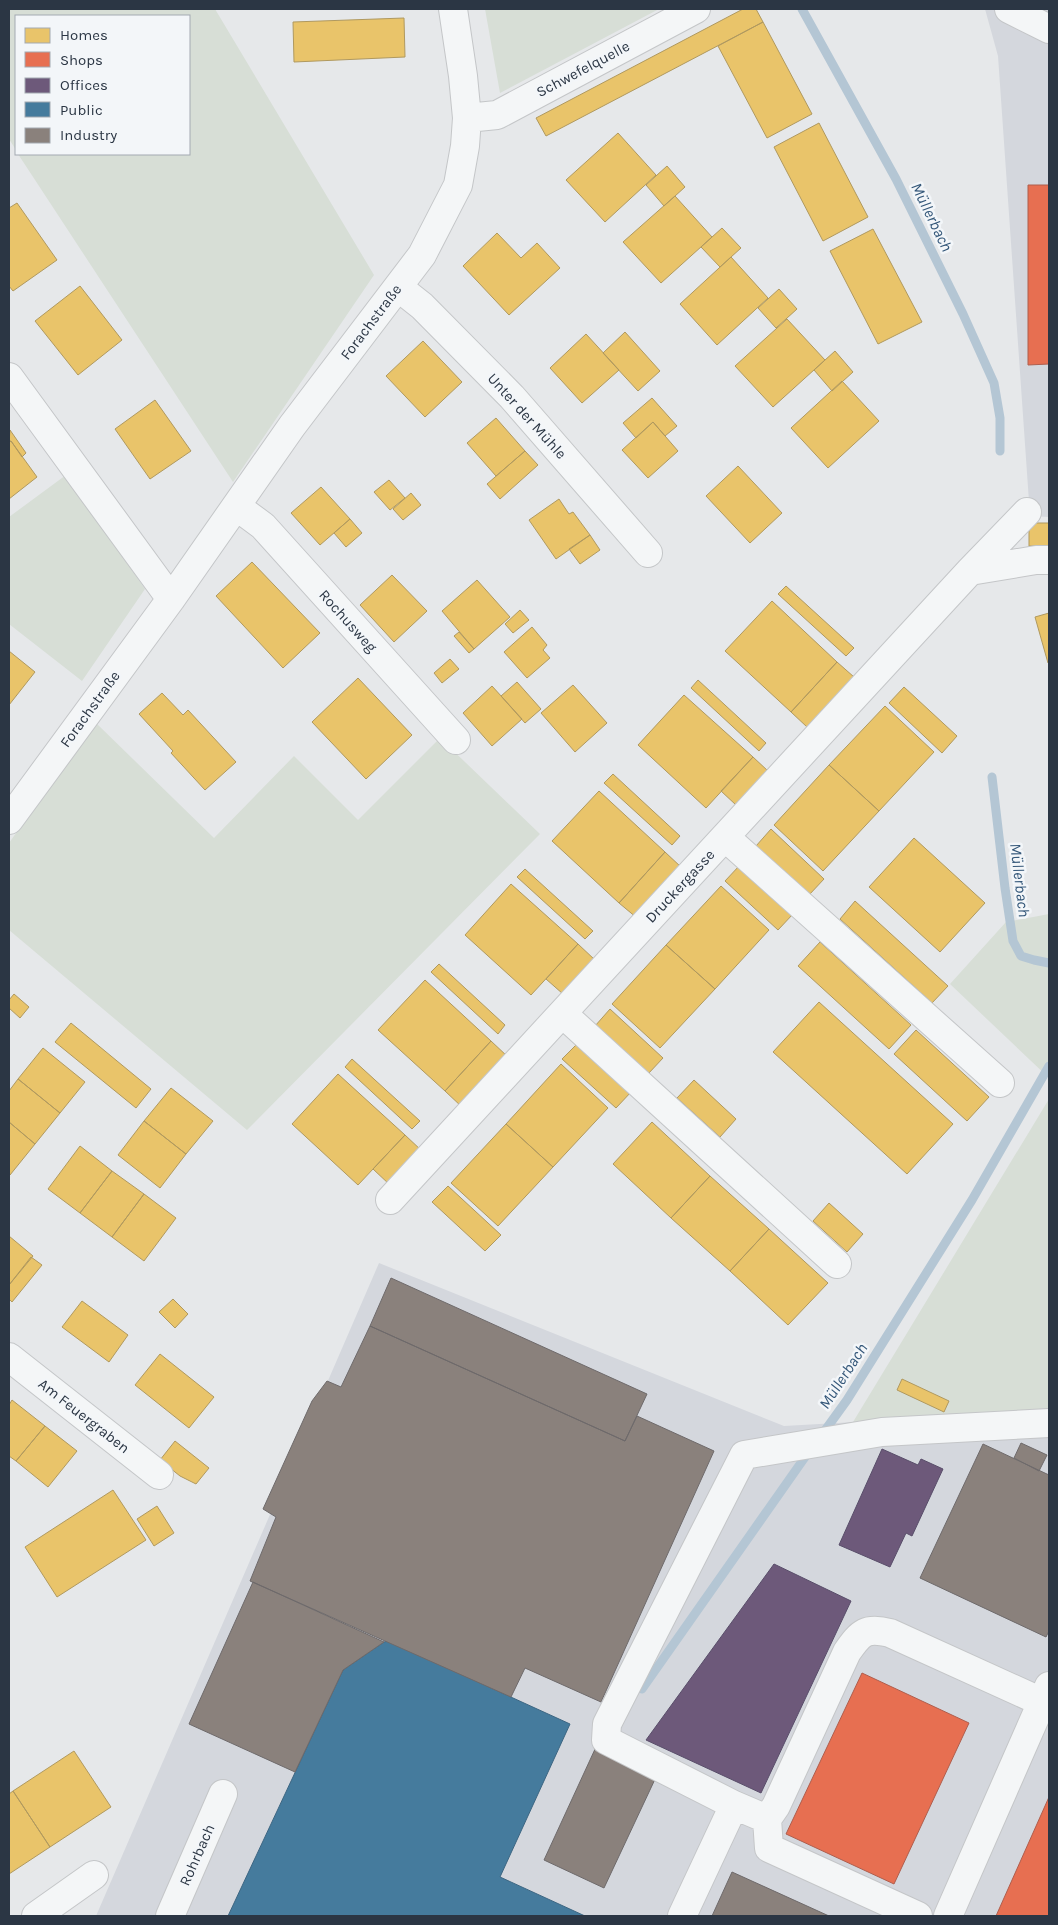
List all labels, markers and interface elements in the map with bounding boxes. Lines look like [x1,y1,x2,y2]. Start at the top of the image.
legend [15,15,190,155]
text: Homes [60,26,108,44]
street label: Schwefelquelle [533,37,633,101]
text: Shops [60,51,103,69]
text: Offices [60,76,108,94]
text: Public [60,101,103,119]
text: Industry [60,126,117,144]
water label: Müllerbach [907,179,957,255]
street label: Forachstraße [337,281,405,363]
street label: Unter der Mühle [484,369,570,463]
street label: Rochusweg [315,586,381,656]
street label: Forachstraße [56,667,124,751]
water label: Müllerbach [1006,842,1034,918]
street label: Druckergasse [641,846,719,926]
water label: Müllerbach [815,1340,871,1412]
street label: Am Feuergraben [35,1375,133,1457]
street label: Rohrbach [175,1821,219,1889]

